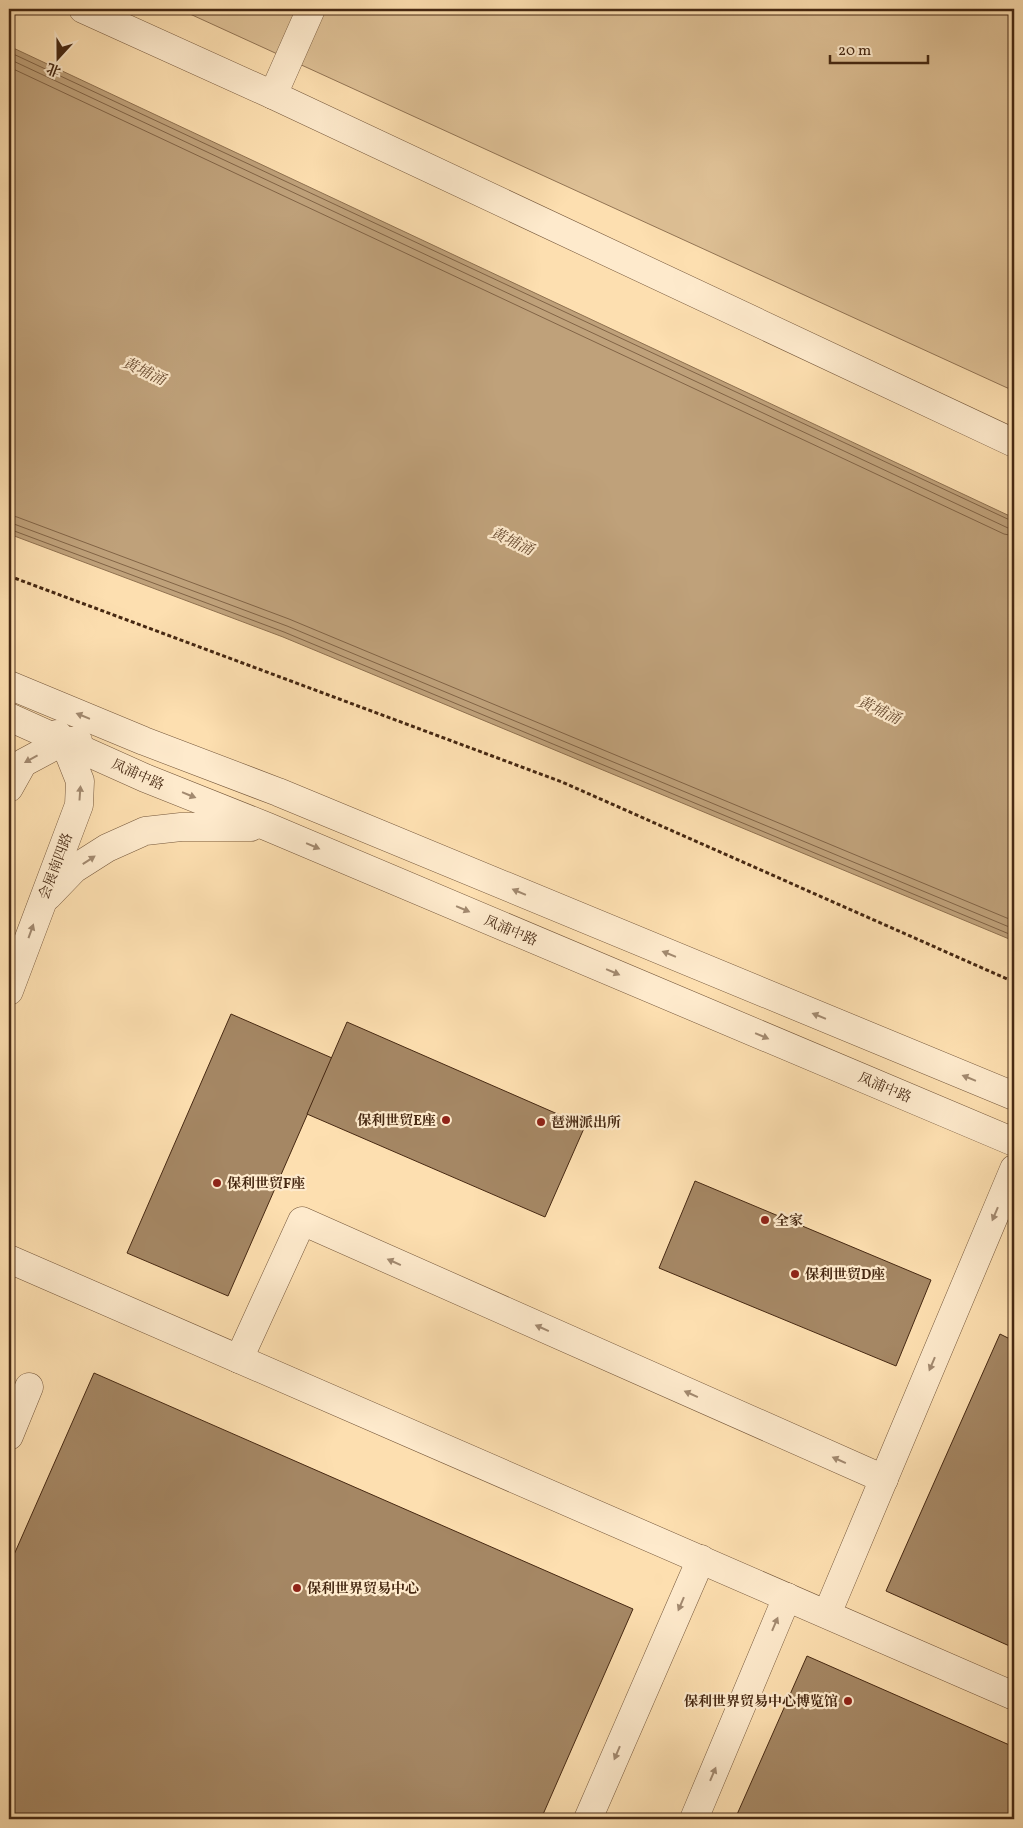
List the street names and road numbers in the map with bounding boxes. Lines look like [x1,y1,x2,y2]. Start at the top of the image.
street label: 凤浦中路 [108,755,167,795]
street label: 会展南四路 [35,830,78,903]
street label: 凤浦中路 [481,912,540,951]
street label: 凤浦中路 [855,1069,914,1108]

